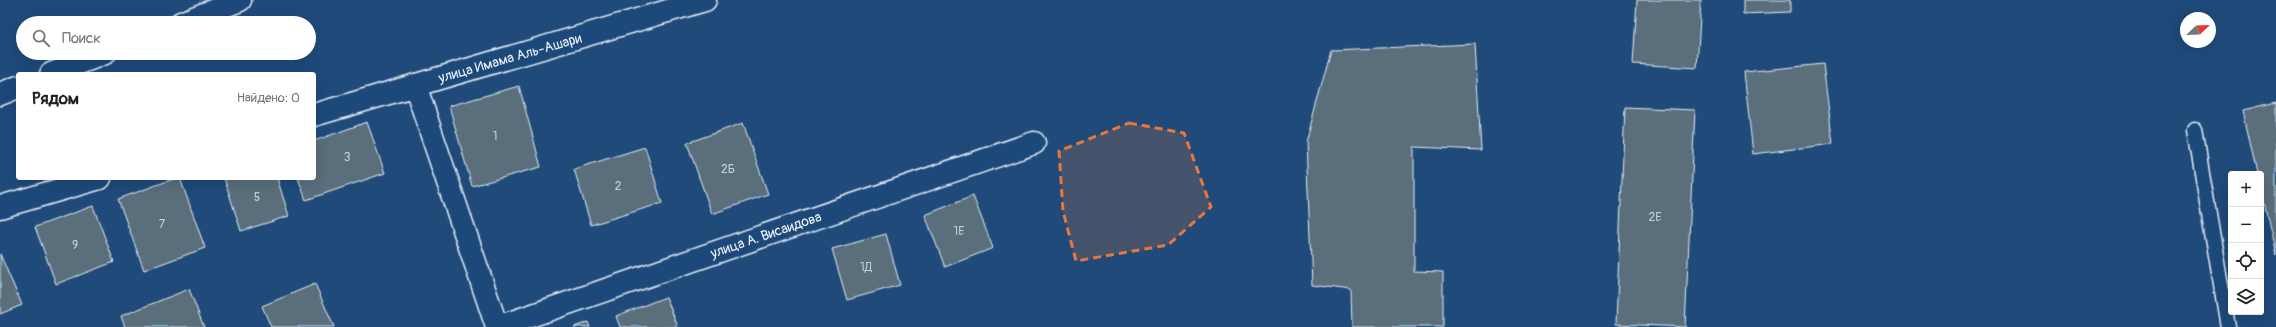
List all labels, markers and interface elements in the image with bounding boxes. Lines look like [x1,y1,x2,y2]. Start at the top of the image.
north arrow [2180,12,2216,48]
search box [16,16,316,60]
icon: search [30,27,52,49]
text: Поиск [62,29,101,48]
street label: улица Имама Аль-Ашари [436,29,583,87]
text: Рядом [32,88,79,109]
text: Найдено: 0 [237,90,300,106]
house number: 1 [493,129,497,144]
house number: 3 [344,150,351,165]
house number: 2Б [721,162,735,177]
map controls [2228,171,2264,315]
button: + [2228,171,2264,207]
house number: 2 [615,179,622,194]
house number: 5 [254,190,260,205]
button: − [2228,207,2264,243]
street label: улица А. Висаидова [707,208,824,262]
house number: 2Е [1649,210,1661,225]
house number: 7 [159,217,166,232]
house number: 1Е [954,224,964,239]
house number: 9 [72,238,78,253]
button: locate [2228,243,2264,279]
house number: 1Д [860,260,873,275]
button: layers [2228,279,2264,315]

